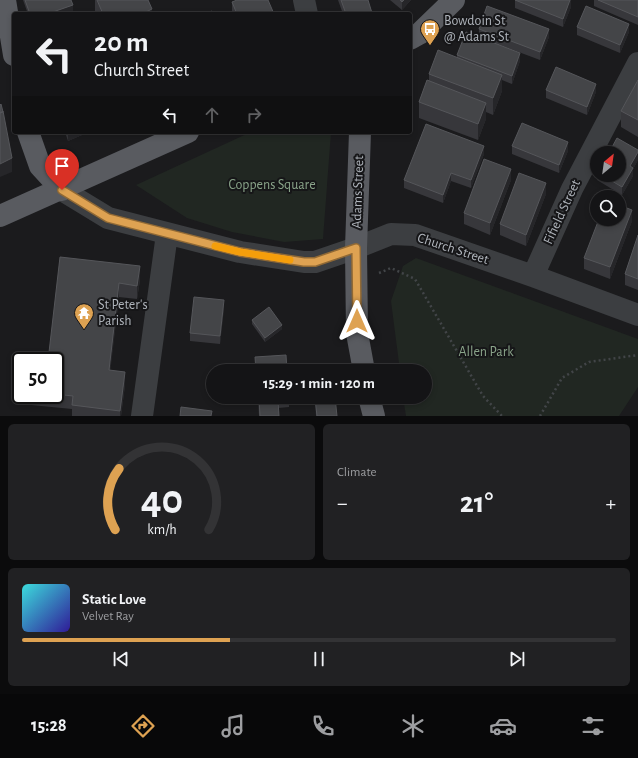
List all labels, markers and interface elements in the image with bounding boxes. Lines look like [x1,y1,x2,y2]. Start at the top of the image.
place label: Bowdoin St @ Adams St [444,14,510,44]
bus stop icon: Bowdoin St @ Adams St [419,18,441,46]
icon: left [28,28,80,80]
text: 20 m [94,29,149,57]
text: Church Street [94,62,189,80]
icon: left [159,104,181,126]
icon: ahead [201,104,223,126]
icon: right [243,104,265,126]
north arrow [590,146,626,182]
map controls [590,146,626,226]
pin [45,149,79,190]
icon: arrive [51,155,73,177]
street label: Adams Street [350,155,366,229]
street label: Fifield Street [541,177,583,247]
park label: Coppens Square [228,178,316,192]
button: search [590,190,626,226]
street label: Church Street [416,231,491,267]
place label: St Peter's Parish [98,298,148,328]
position arrow [336,300,378,342]
temple icon: St Peter's Parish [73,302,95,330]
park label: Allen Park [458,345,514,359]
speed limit sign: 50 [12,352,64,404]
text: 15:29 · 1 min · 120 m [263,376,375,391]
text: Climate [337,466,376,479]
text: 40 [140,480,183,521]
text: 21° [460,488,493,518]
text: − [337,492,348,514]
text: + [605,492,616,514]
text: km/h [147,523,176,537]
text: Static Love [82,592,146,607]
text: Velvet Ray [82,610,134,623]
icon: previous [110,648,132,670]
icon: pause [308,648,330,670]
icon: next [506,648,528,670]
icon: directions [129,712,157,740]
icon: music [219,712,247,740]
icon: phone [309,712,337,740]
icon: climate [399,712,427,740]
icon: car [489,712,517,740]
icon: filters [579,712,607,740]
text: 15:28 [31,717,67,735]

